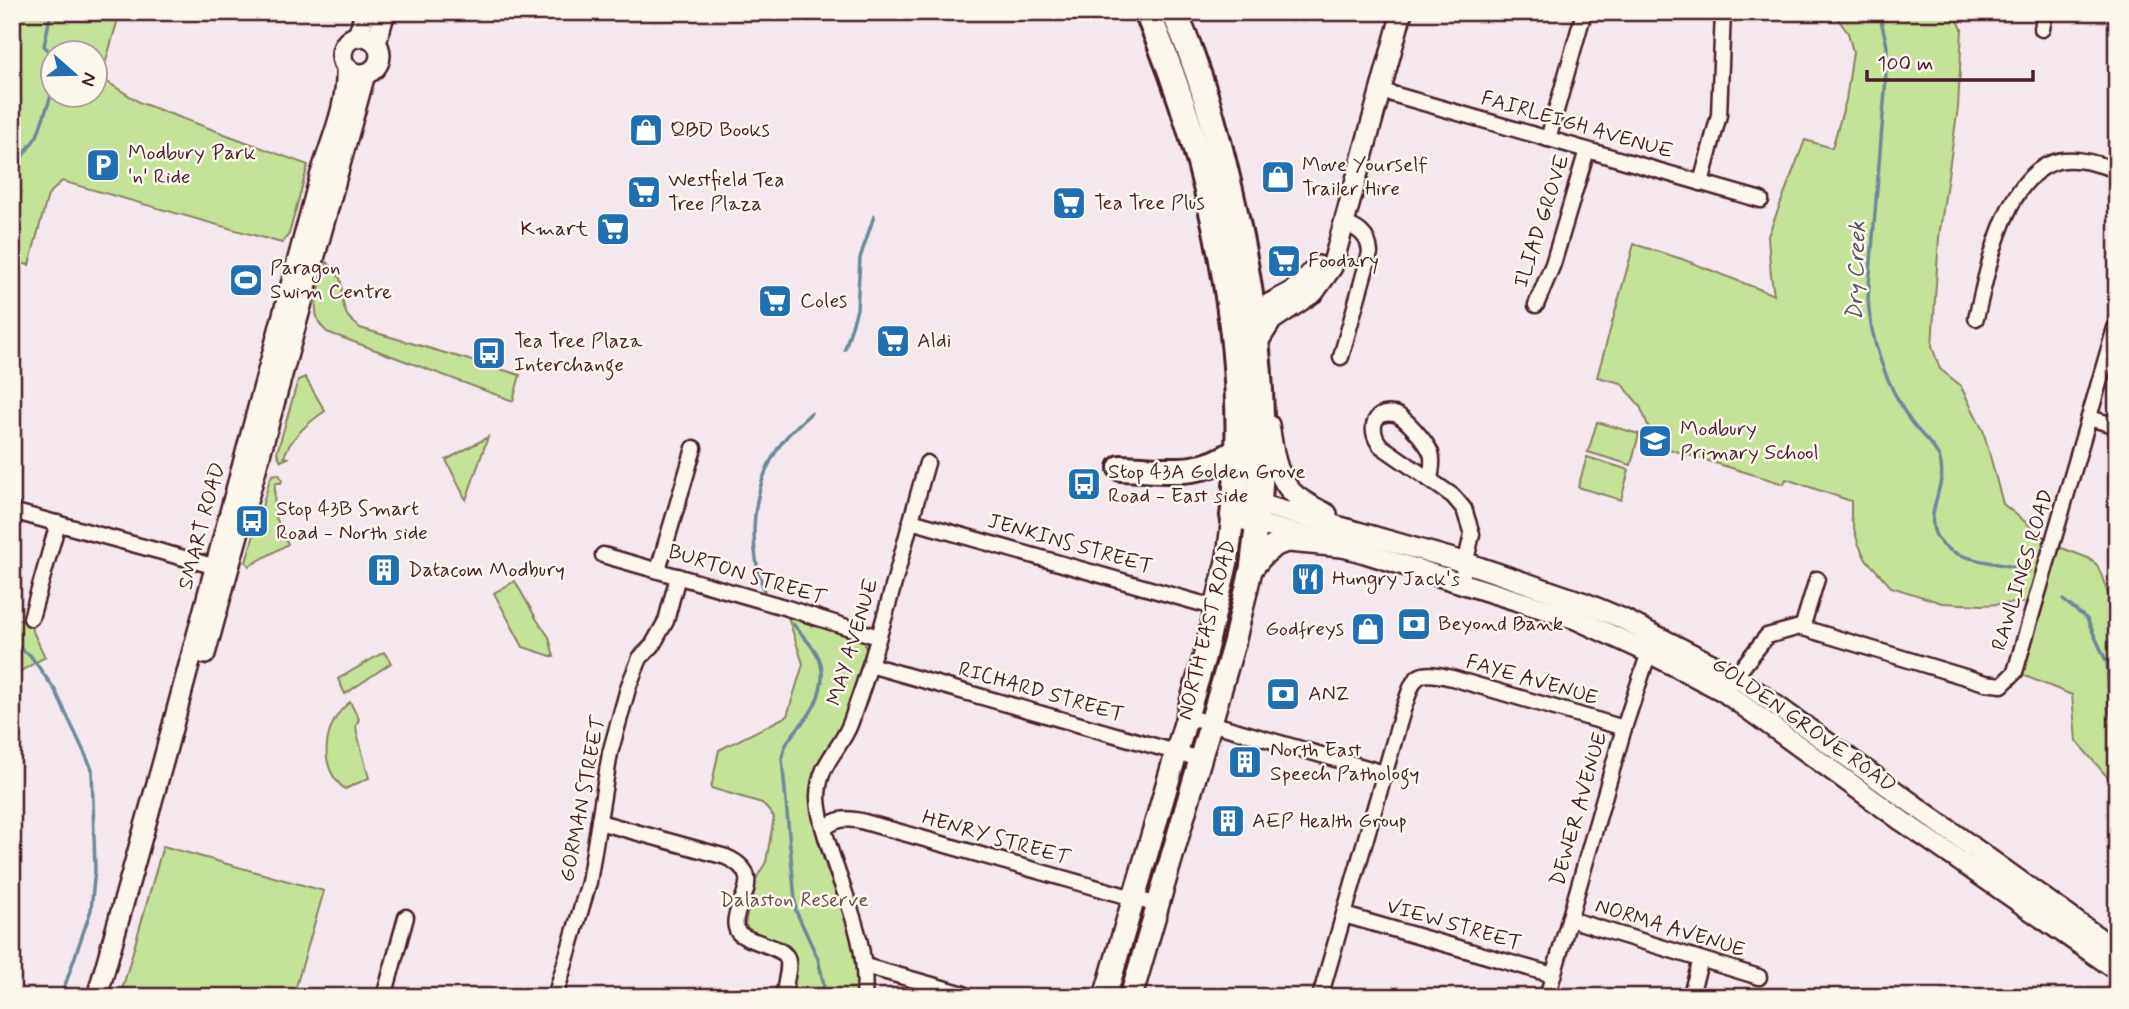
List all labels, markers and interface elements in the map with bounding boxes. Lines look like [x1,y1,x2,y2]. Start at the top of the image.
north arrow [38,38,108,108]
scale bar [1867,38,2033,82]
text: 100 m [1877,50,1933,78]
text: N [75,69,102,90]
street label: FAIRLEIGH AVENUE [1478,84,1676,166]
shop icon: QBD Books [627,111,665,149]
place label: QBD Books [670,116,770,144]
place label: Modbury Park 'n' Ride [128,139,256,191]
parking icon: Modbury Park 'n' Ride [84,146,122,184]
place label: Move Yourself Trailer Hire [1302,151,1428,203]
street label: ILIAD GROVE [1507,151,1577,291]
shop icon: Move Yourself Trailer Hire [1259,158,1297,196]
place label: Westfield Tea Tree Plaza [668,166,784,218]
supermarket icon: Westfield Tea Tree Plaza [625,173,663,211]
supermarket icon: Tea Tree Plus [1050,184,1088,222]
place label: Tea Tree Plus [1094,189,1205,217]
supermarket icon: Kmart [594,210,632,248]
place label: Kmart [520,215,589,243]
water label: Dry Creek [1840,221,1874,321]
supermarket icon: Foodary [1265,242,1303,280]
place label: Foodary [1308,247,1379,275]
place label: Paragon Swim Centre [270,254,392,306]
sports icon: Paragon Swim Centre [227,261,265,299]
supermarket icon: Coles [756,282,794,320]
place label: Coles [800,287,847,315]
supermarket icon: Aldi [874,322,912,360]
place label: Tea Tree Plaza Interchange [514,327,643,381]
place label: Aldi [917,327,951,355]
bus stop icon: Tea Tree Plaza Interchange [470,334,508,372]
place label: Modbury Primary School [1680,415,1819,467]
school or university icon: Modbury Primary School [1636,422,1674,460]
place label: Stop 43A Golden Grove Road - East side [1108,458,1306,510]
street label: SMART ROAD [172,459,232,593]
bus stop icon: Stop 43A Golden Grove Road - East side [1065,465,1103,503]
street label: RAWLINGS ROAD [1985,486,2061,654]
place label: Stop 43B Smart Road - North side [276,495,428,547]
bus stop icon: Stop 43B Smart Road - North side [233,502,271,540]
street label: JENKINS STREET [984,507,1156,581]
street label: NORTH EAST ROAD [1171,537,1243,723]
street label: BURTON STREET [665,538,830,612]
building icon: Datacom Modbury [365,551,403,589]
place label: Datacom Modbury [408,556,565,584]
restaurant icon: Hungry Jack's [1289,560,1327,598]
place label: Hungry Jack's [1332,565,1460,594]
street label: MAY AVENUE [820,575,886,709]
bank icon: Beyond Bank [1395,605,1433,643]
shop icon: Godfreys [1349,610,1387,648]
place label: Beyond Bank [1438,610,1564,638]
place label: Godfreys [1265,615,1344,643]
street label: FAYE AVENUE [1463,648,1601,712]
street label: GOLDEN GROVE ROAD [1706,651,1902,799]
street label: RICHARD STREET [955,655,1127,729]
bank icon: ANZ [1264,675,1302,713]
place label: ANZ [1308,680,1349,708]
street label: GORMAN STREET [553,713,613,884]
street label: DEWER AVENUE [1544,729,1614,889]
place label: North East Speech Pathology [1270,736,1420,790]
building icon: North East Speech Pathology [1226,743,1264,781]
building icon: AEP Health Group [1209,802,1247,840]
street label: HENRY STREET [919,804,1074,873]
place label: AEP Health Group [1252,807,1407,835]
park label: Dalaston Reserve [719,886,869,914]
street label: VIEW STREET [1383,892,1525,958]
street label: NORMA AVENUE [1592,892,1748,964]

